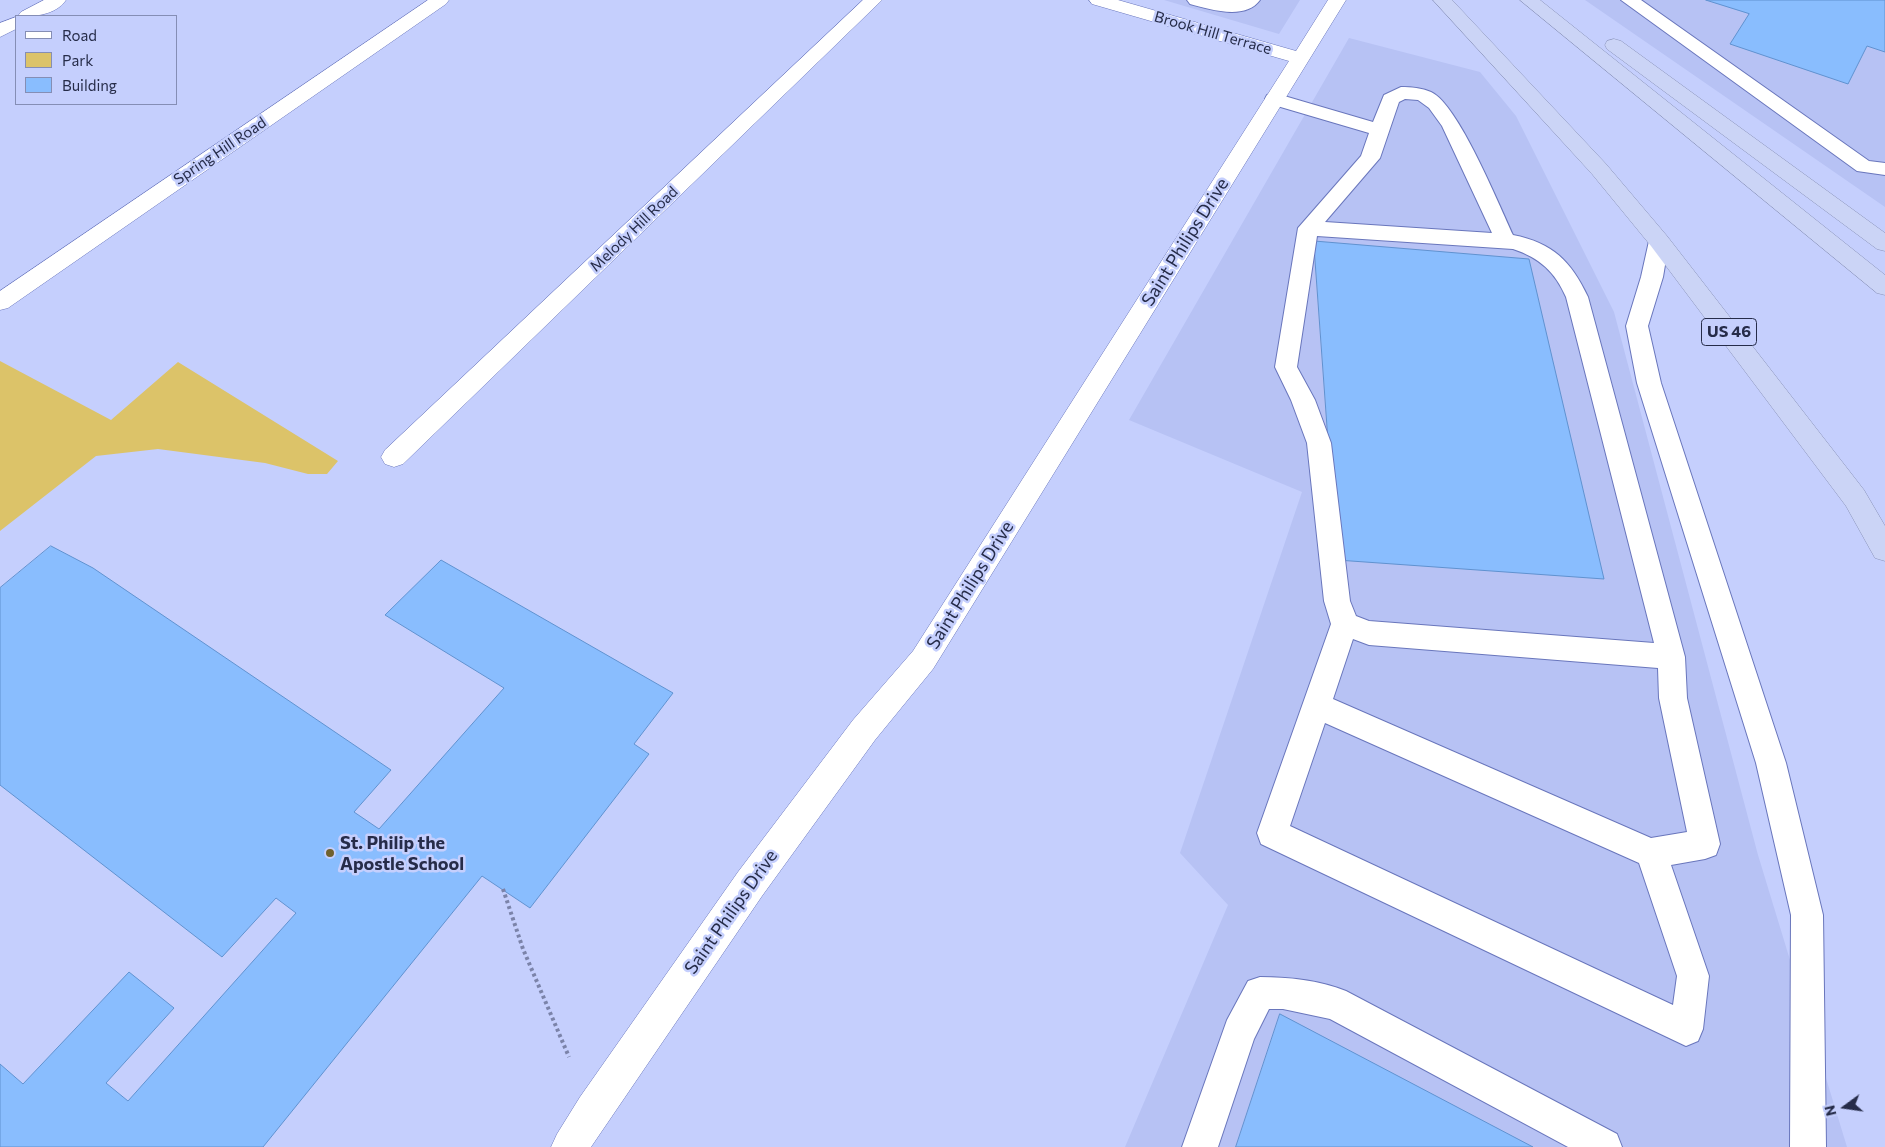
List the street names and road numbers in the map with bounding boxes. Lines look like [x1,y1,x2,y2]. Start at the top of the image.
street label: Brook Hill Terrace [1152,8,1274,58]
street label: Spring Hill Road [170,113,270,189]
street label: Saint Philips Drive [1137,174,1233,310]
street label: Melody Hill Road [586,183,682,275]
road number: US 46 [1702,318,1756,346]
street label: Saint Philips Drive [922,517,1018,653]
street label: Saint Philips Drive [680,846,782,978]

